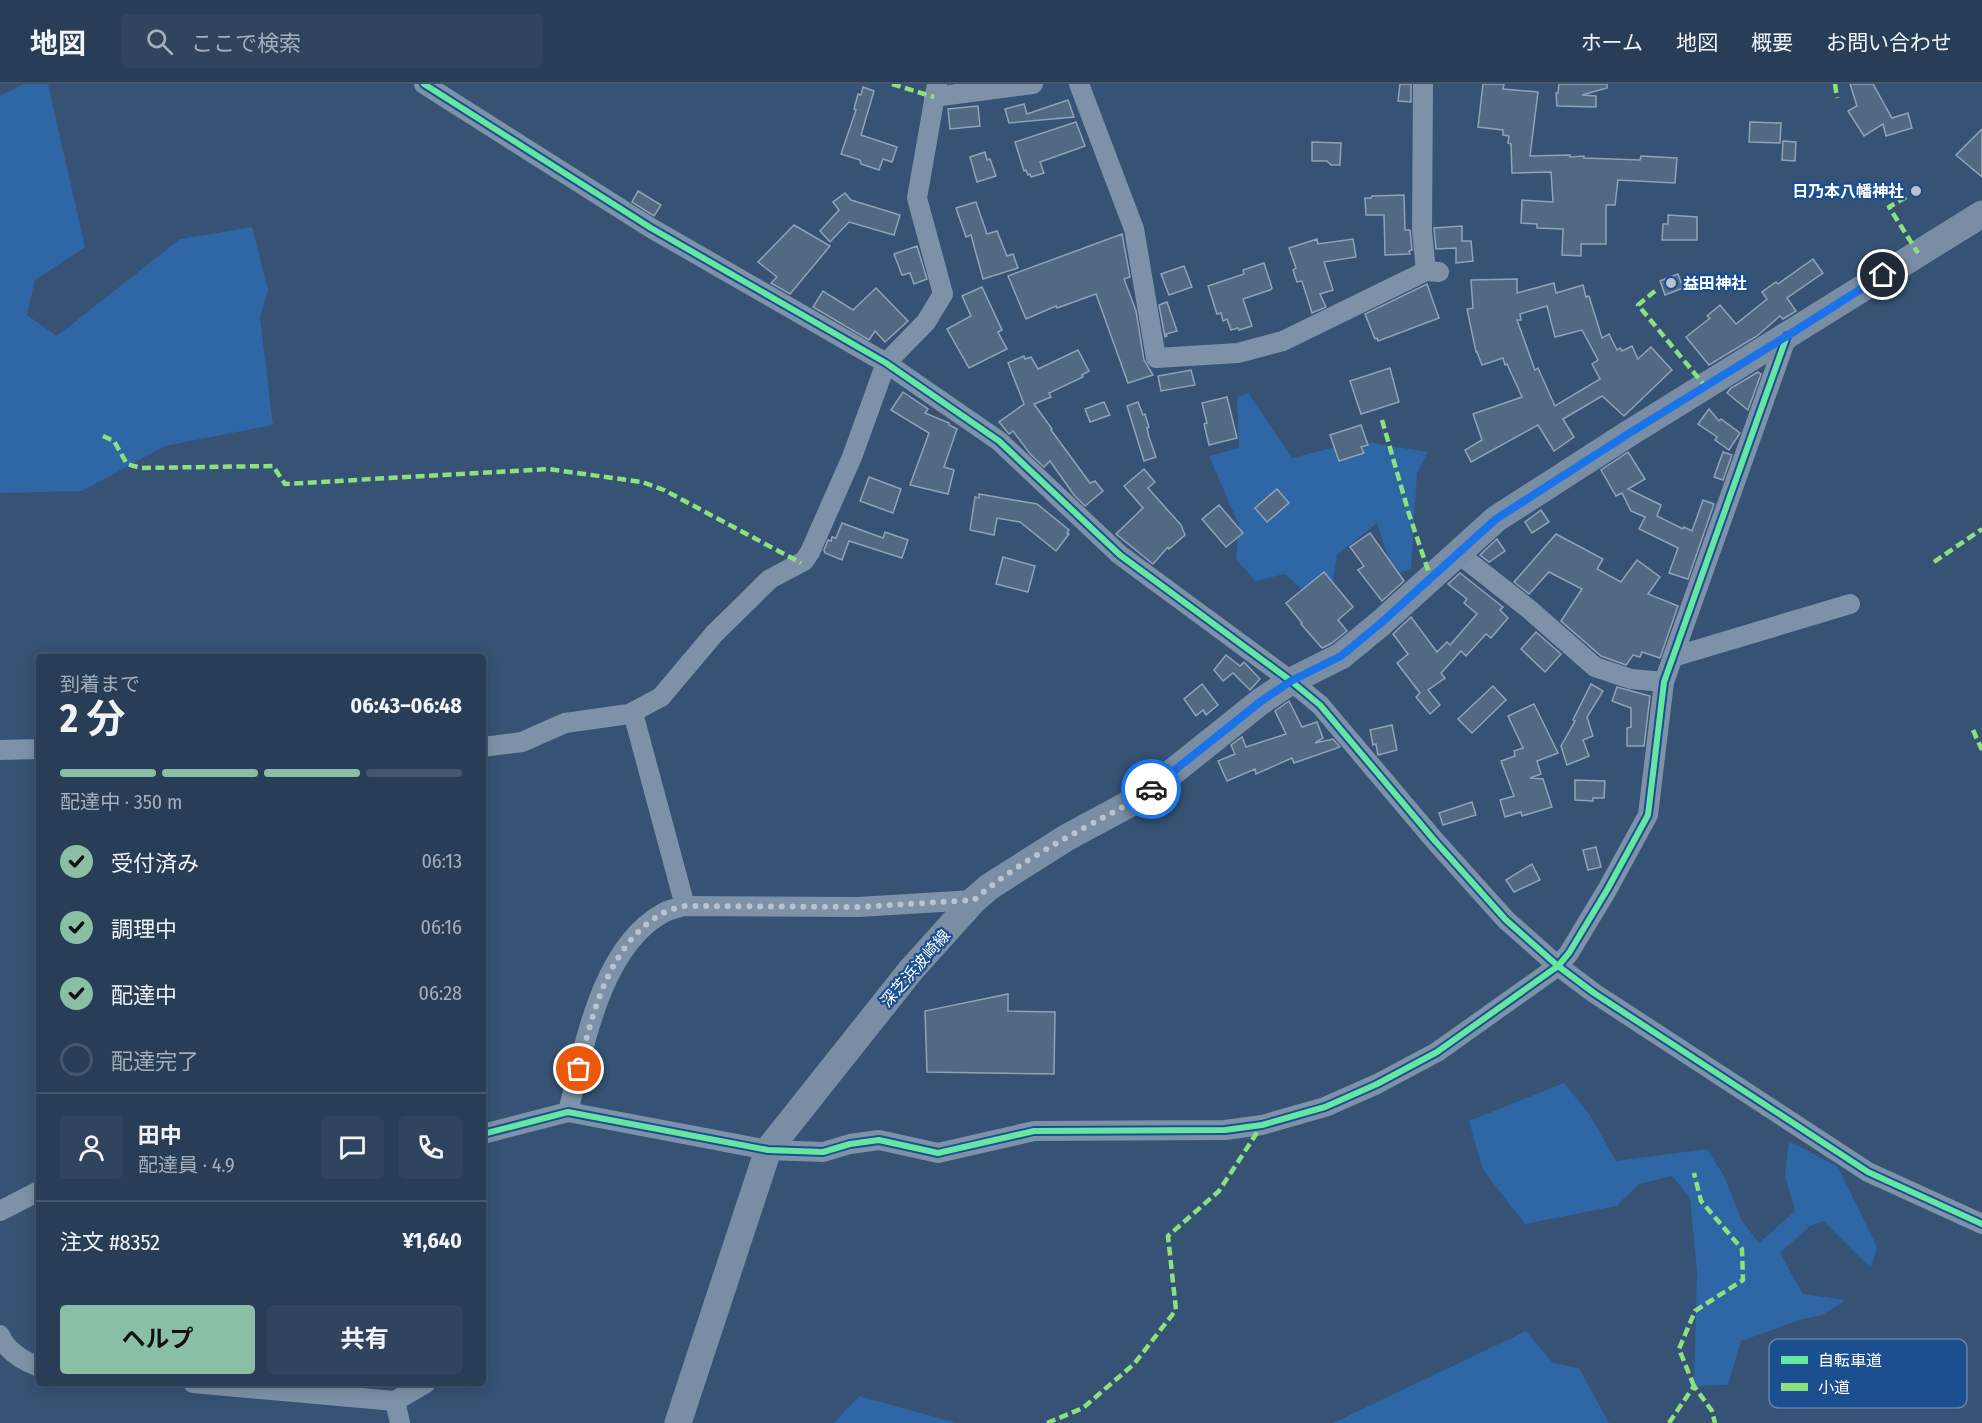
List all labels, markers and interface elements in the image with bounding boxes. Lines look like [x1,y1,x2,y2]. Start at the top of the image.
search box [122,14,542,68]
icon: search [143,25,176,58]
text: 地図 [30,27,86,60]
text: ここで検索 [191,30,301,57]
text: ホーム [1581,30,1643,56]
text: 地図 [1676,30,1718,56]
text: 概要 [1751,30,1793,56]
text: お問い合わせ [1826,30,1952,56]
place label: 日乃本八幡神社 [1792,182,1904,201]
marker: 日乃本八幡神社 [1909,184,1923,198]
pin [1857,249,1908,300]
icon: home [1866,258,1899,291]
place label: 益田神社 [1683,274,1747,293]
marker: 益田神社 [1664,276,1678,290]
text: 到着まで [60,672,140,696]
text: 06:43–06:48 [350,692,462,719]
text: 2 分 [60,696,125,742]
courier [1121,759,1181,819]
icon: car [1135,773,1168,806]
text: 配達中 · 350 m [60,790,182,814]
icon: check [60,845,93,878]
text: 06:13 [421,849,462,873]
text: 受付済み [111,850,199,877]
icon: check [60,911,93,944]
text: 06:16 [421,915,462,939]
text: 調理中 [111,916,177,943]
street label: 深芝浜波崎線 [877,926,954,1011]
icon: check [60,977,93,1010]
text: 06:28 [419,981,462,1005]
text: 配達中 [111,982,177,1009]
pin [553,1043,604,1094]
text: 配達完了 [111,1048,199,1075]
icon: bag [562,1052,595,1085]
button: person [60,1116,123,1179]
button: chat [321,1116,384,1179]
button: phone [399,1116,462,1179]
text: 田中 [138,1122,182,1149]
text: 配達員 · 4.9 [138,1153,235,1177]
text: ¥1,640 [402,1227,462,1254]
text: 注文 #8352 [60,1229,160,1256]
button: ヘルプ [60,1305,255,1374]
button: 共有 [267,1305,462,1374]
legend [1769,1339,1967,1408]
text: 自転車道 [1818,1351,1882,1370]
text: 小道 [1818,1378,1850,1397]

